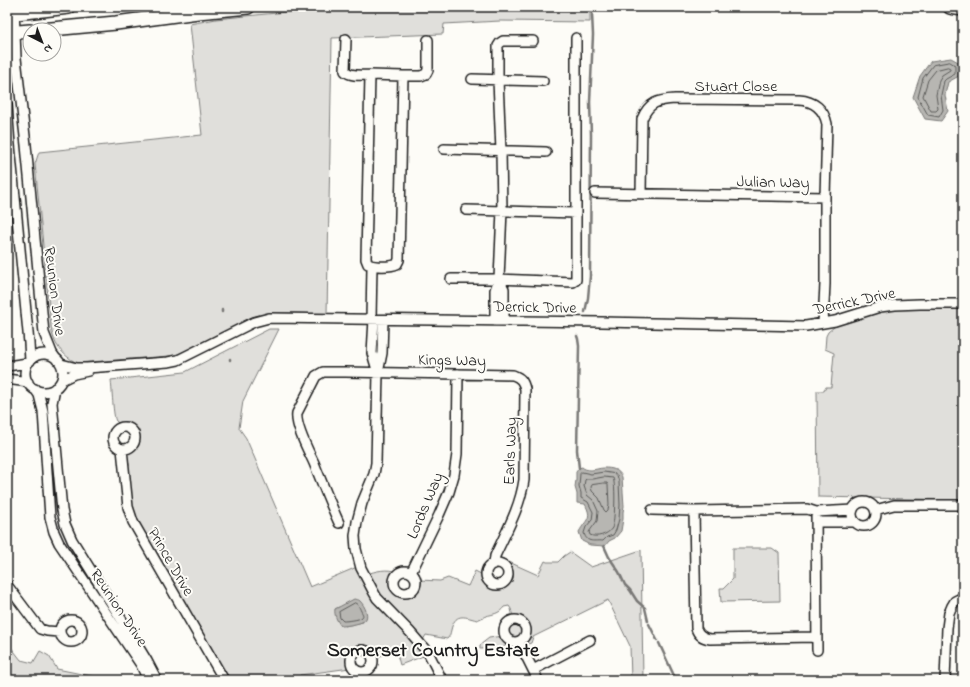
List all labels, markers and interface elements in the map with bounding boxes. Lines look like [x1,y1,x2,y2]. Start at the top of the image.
north arrow [22,22,62,62]
text: N [40,40,56,57]
street label: Stuart Close [695,75,778,99]
street label: Julian Way [736,170,810,196]
street label: Reunion Drive [37,245,71,338]
street label: Derrick Drive [810,281,898,323]
street label: Derrick Drive [492,295,578,321]
street label: Kings Way [418,348,486,374]
street label: Earls Way [498,417,524,486]
street label: Lords Way [401,469,451,543]
street label: Prince Drive [141,523,200,602]
street label: Reunion Drive [83,564,154,653]
district label: Somerset Country Estate [327,637,540,667]

